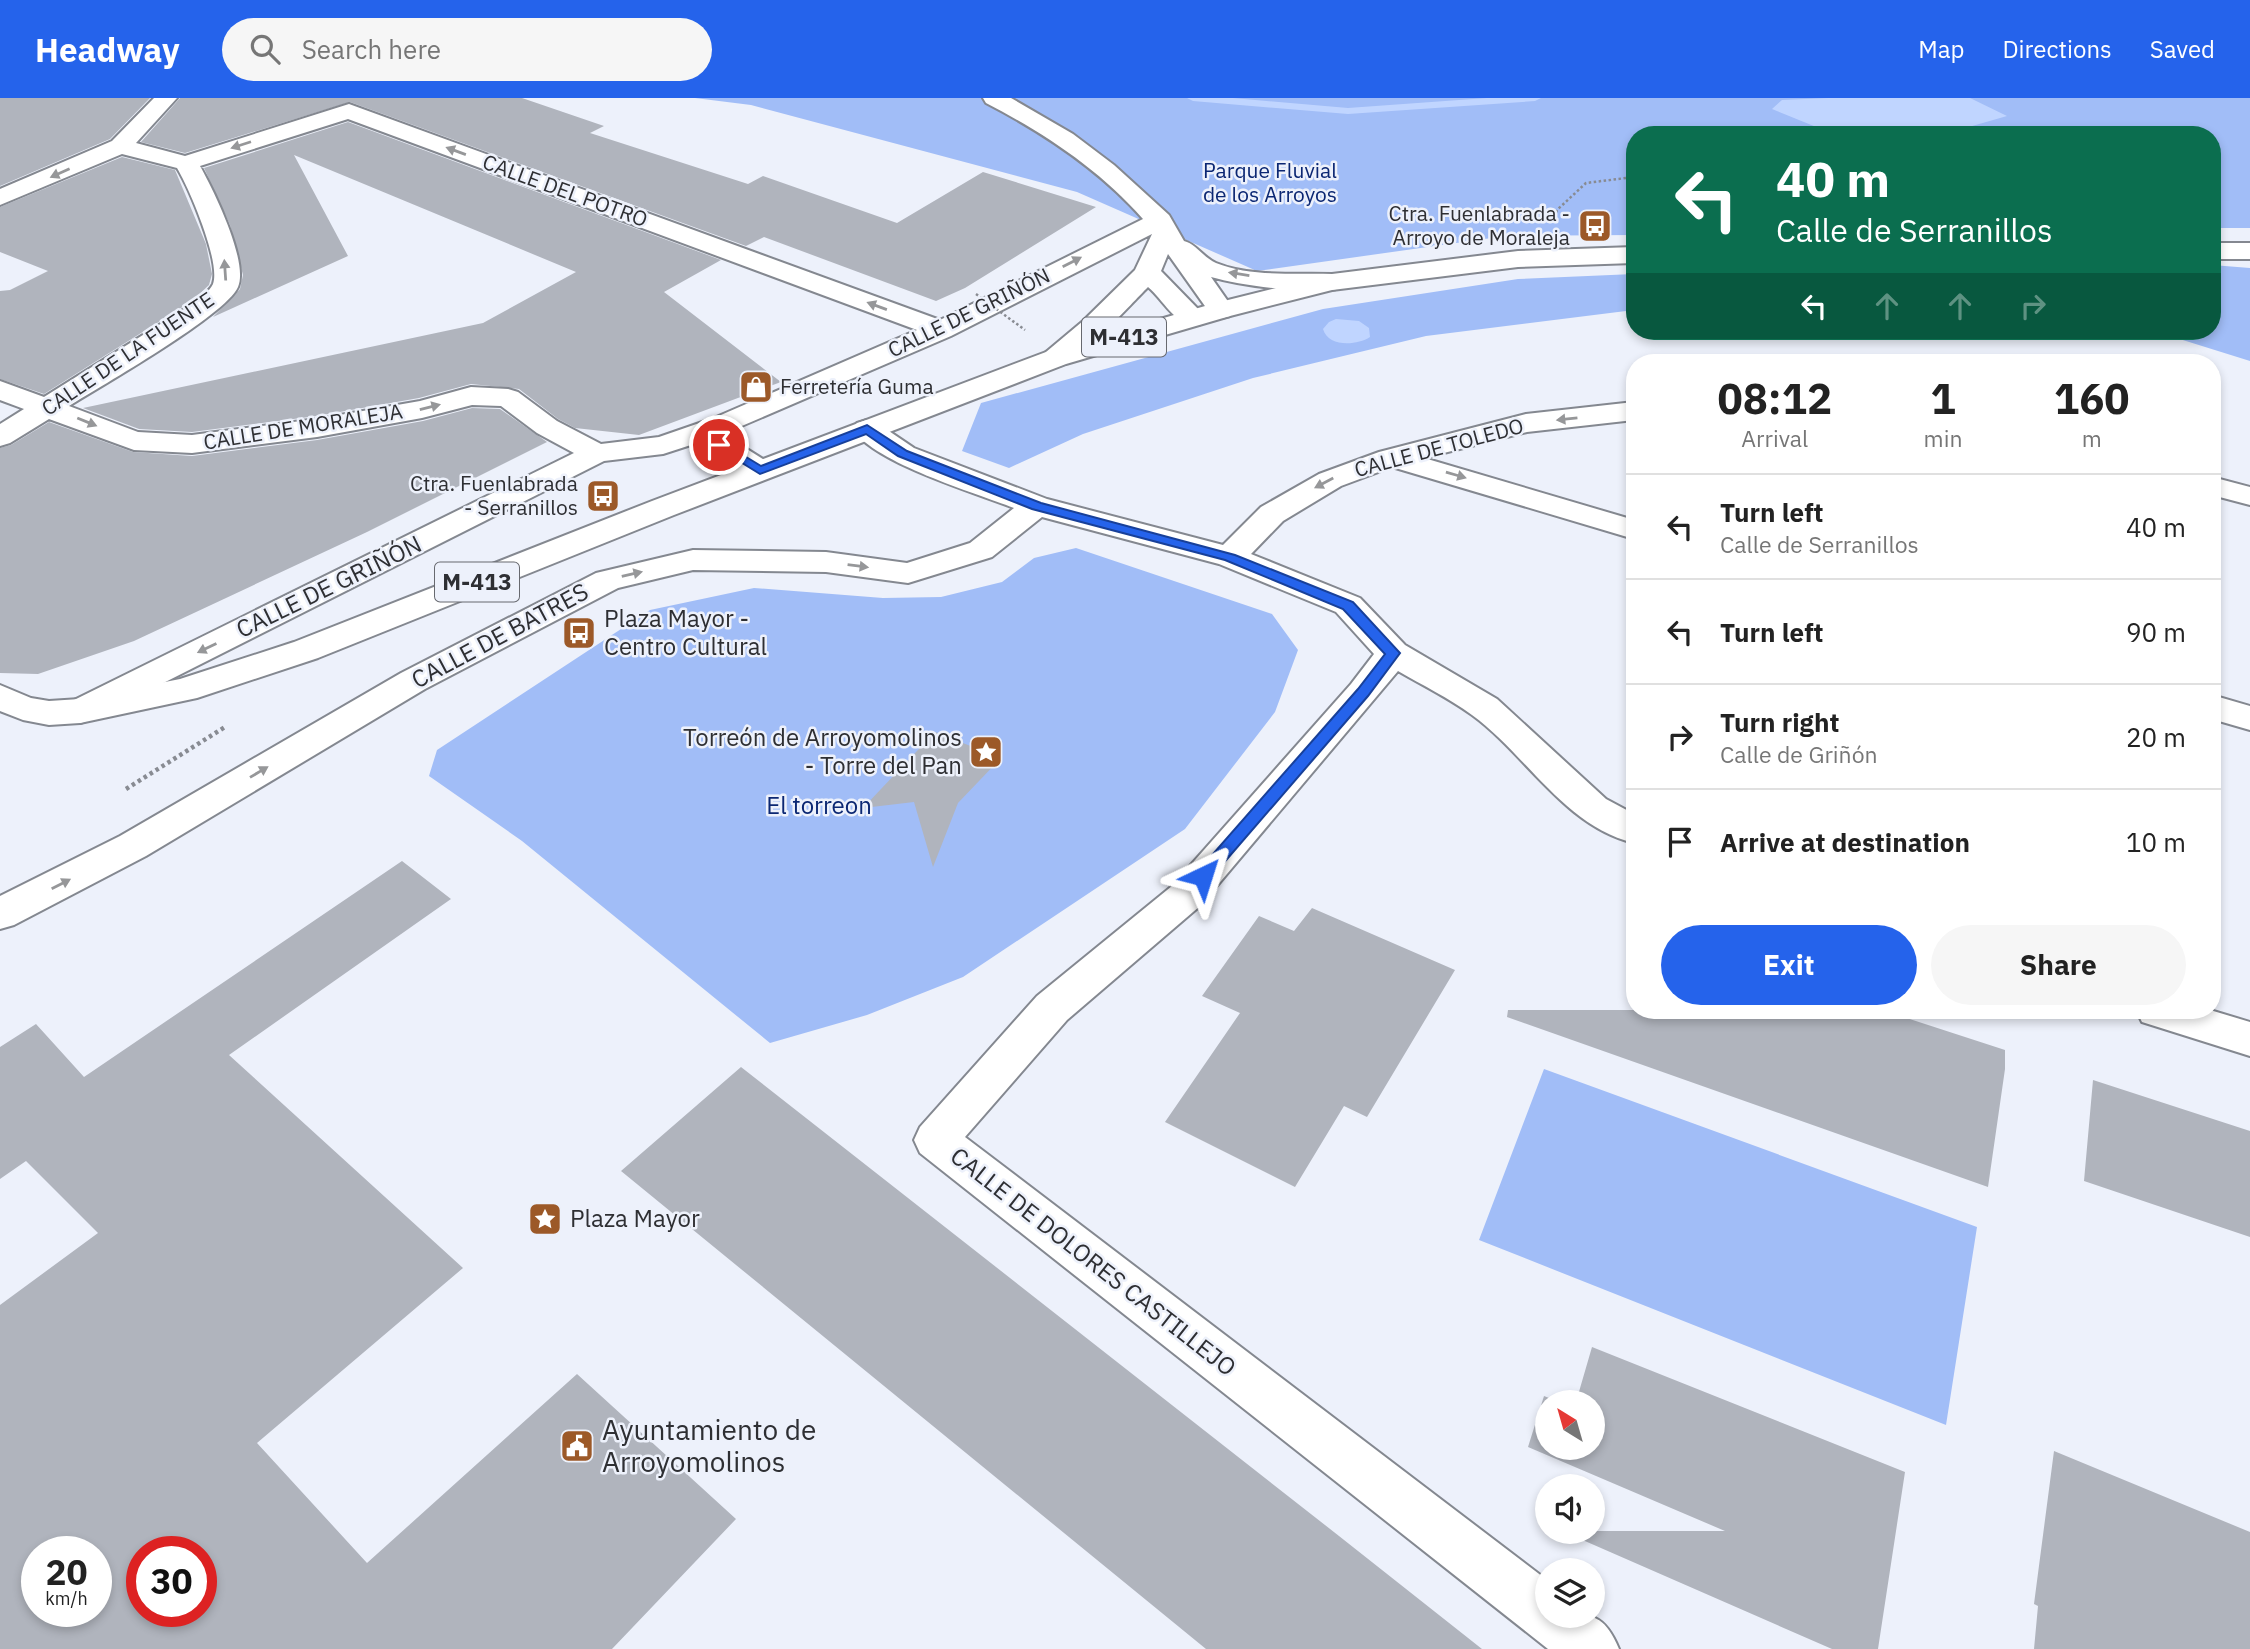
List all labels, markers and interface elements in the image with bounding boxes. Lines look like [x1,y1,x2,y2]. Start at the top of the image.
search box [222,18,712,81]
text: Headway [35,28,180,71]
icon: search [246,30,284,68]
text: Search here [302,32,441,66]
text: Map [1918,33,1964,65]
text: Directions [2002,33,2112,65]
text: Saved [2150,33,2215,65]
one-way arrow [231,140,252,151]
one-way arrow [446,145,467,156]
street label: CALLE DEL POTRO [479,147,652,233]
text: 40 m [1776,147,1890,210]
icon: left [1661,154,1752,245]
park label: Parque Fluvial de los Arroyos [1203,156,1337,208]
one-way arrow [50,168,71,179]
place label: Ctra. Fuenlabrada - Arroyo de Moraleja [1389,199,1570,251]
bus stop icon: Ctra. Fuenlabrada - Arroyo de Moraleja [1576,207,1614,245]
text: Calle de Serranillos [1776,209,2053,251]
one-way arrow [1062,256,1082,267]
one-way arrow [220,259,231,281]
street label: CALLE DE GRIÑÓN [883,261,1054,363]
one-way arrow [1228,268,1250,279]
street label: CALLE DE LA FUENTE [36,285,219,421]
icon: left [1795,287,1833,325]
icon: ahead [1868,287,1906,325]
icon: ahead [1941,287,1979,325]
icon: right [2014,287,2052,325]
one-way arrow [866,301,887,312]
road number: M-413 [1082,318,1166,356]
shop icon: Ferretería Guma [737,368,775,406]
text: 08:12 [1717,371,1832,426]
text: 1 [1930,371,1956,426]
text: 160 [2054,371,2130,426]
place label: Ferretería Guma [780,372,934,400]
street label: CALLE DE MORALEJA [201,396,404,456]
one-way arrow [419,401,441,412]
street label: CALLE DE TOLEDO [1351,411,1527,483]
one-way arrow [1556,413,1578,424]
pin [689,415,749,475]
one-way arrow [77,417,98,428]
text: Arrival [1741,423,1808,453]
text: min [1924,423,1962,453]
text: m [2082,423,2102,453]
icon: arrive [700,426,738,464]
place label: Ctra. Fuenlabrada - Serranillos [410,469,578,521]
one-way arrow [1446,471,1467,481]
bus stop icon: Ctra. Fuenlabrada - Serranillos [584,477,622,515]
one-way arrow [1314,478,1334,489]
text: Turn left [1720,495,1823,529]
icon: left [1661,508,1699,546]
text: 40 m [2126,510,2186,544]
street label: CALLE DE GRIÑÓN [231,527,427,645]
text: Calle de Serranillos [1720,529,1919,559]
one-way arrow [847,561,869,572]
road number: M-413 [435,562,519,602]
one-way arrow [621,568,643,579]
street label: CALLE DE BATRES [405,575,594,695]
place label: Plaza Mayor - Centro Cultural [604,602,767,662]
icon: left [1661,613,1699,651]
bus stop icon: Plaza Mayor - Centro Cultural [560,614,598,652]
text: Turn left [1720,615,1823,649]
text: 90 m [2126,615,2186,649]
one-way arrow [197,642,217,653]
text: Turn right [1720,705,1839,739]
icon: right [1661,718,1699,756]
text: 20 m [2126,720,2186,754]
place label: Torreón de Arroyomolinos - Torre del Pan [683,721,962,781]
place icon: Torreón de Arroyomolinos - Torre del Pan [967,733,1005,771]
text: Calle de Griñón [1720,739,1878,769]
one-way arrow [250,765,269,778]
park label: El torreon [766,789,872,821]
icon: arrive [1661,823,1699,861]
text: Arrive at destination [1720,825,1970,859]
text: 10 m [2126,825,2186,859]
position arrow [1166,839,1240,913]
one-way arrow [52,879,72,891]
button: Exit [1661,925,1917,1005]
button: Share [1931,925,2186,1005]
street label: CALLE DE DOLORES CASTILLEJO [944,1140,1243,1383]
place icon: Plaza Mayor [526,1200,564,1238]
place label: Plaza Mayor [570,1202,700,1234]
north arrow [1535,1390,1605,1460]
map controls [1535,1390,1605,1628]
place label: Ayuntamiento de Arroyomolinos [602,1411,816,1480]
public building icon: Ayuntamiento de Arroyomolinos [558,1427,596,1465]
button: sound [1535,1474,1605,1544]
speed limit sign: 30 [126,1536,217,1627]
text: 20 [45,1549,88,1595]
button: layers [1535,1558,1605,1628]
text: km/h [45,1587,88,1610]

